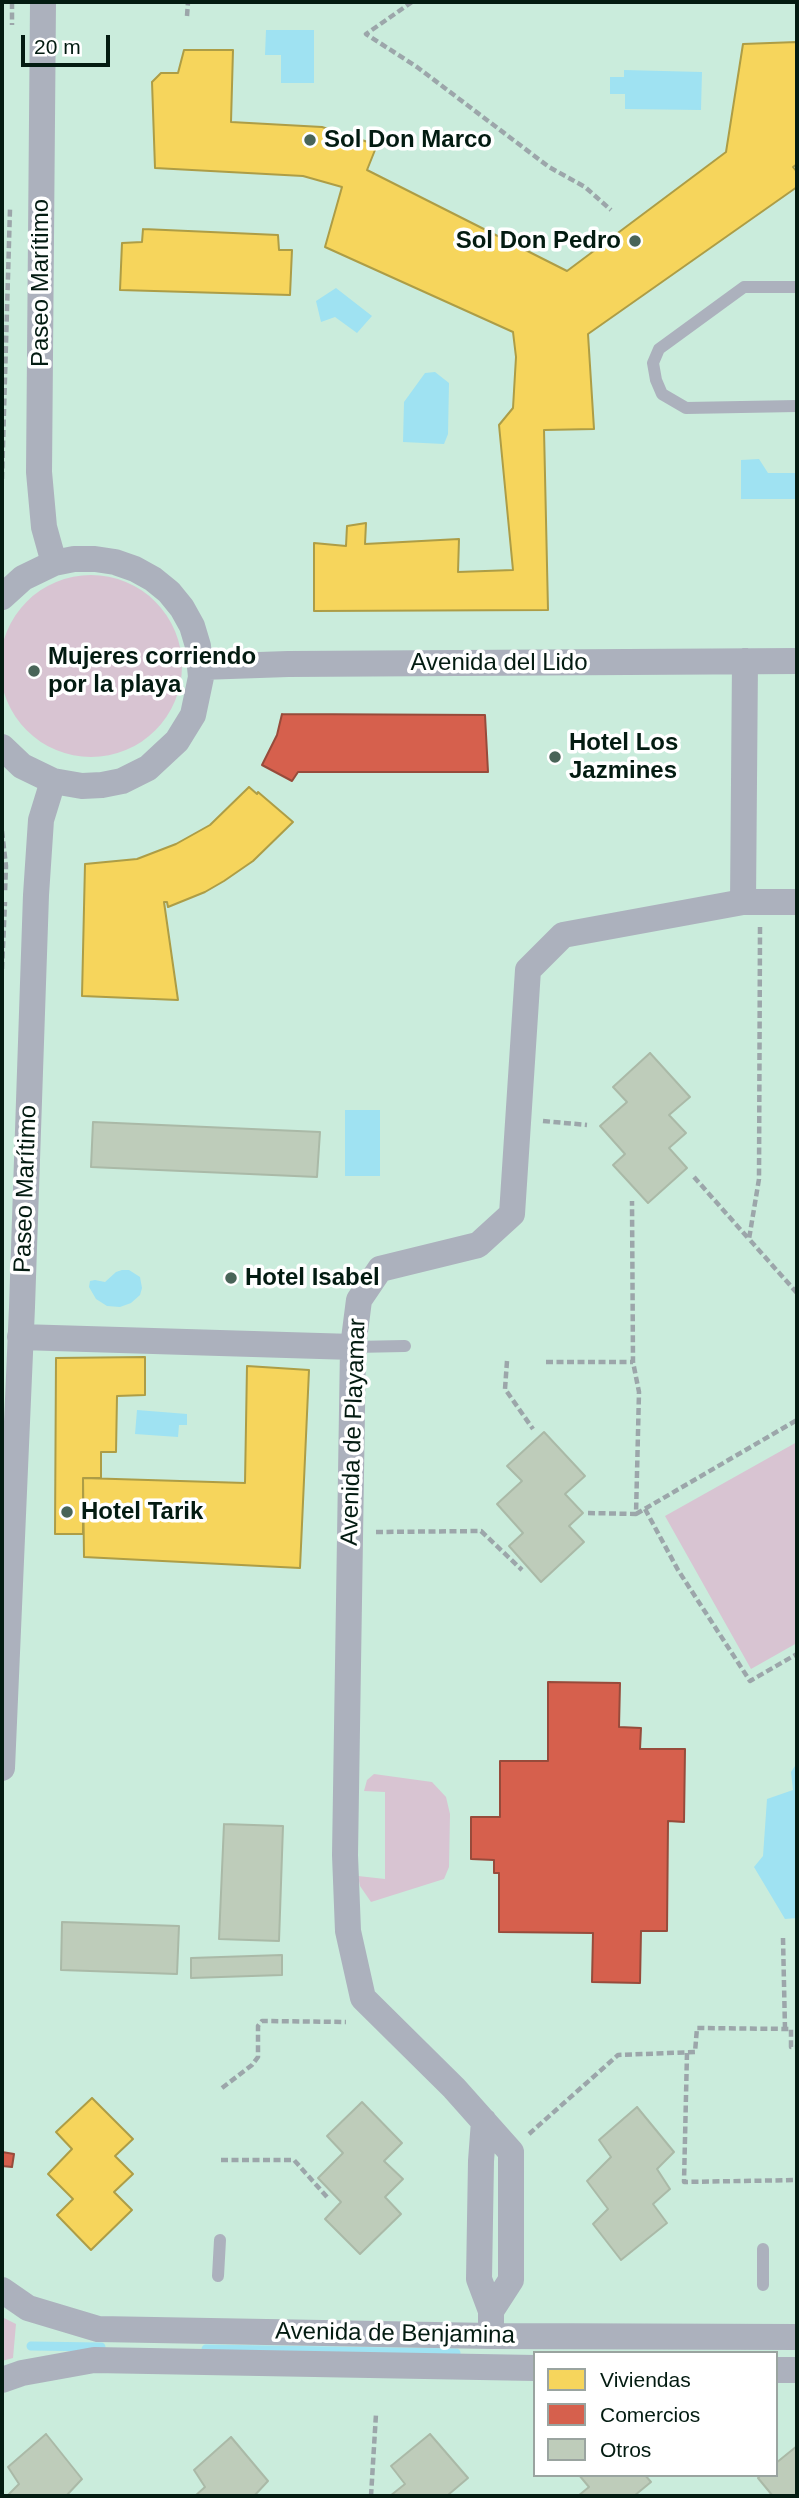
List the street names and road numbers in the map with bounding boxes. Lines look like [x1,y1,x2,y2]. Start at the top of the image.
street label: Paseo Marítimo [27,199,55,367]
street label: Avenida del Lido [410,649,588,677]
street label: Paseo Marítimo [9,1105,43,1273]
street label: Avenida de Playamar [336,1318,372,1546]
street label: Avenida de Benjamina [275,2318,515,2350]

